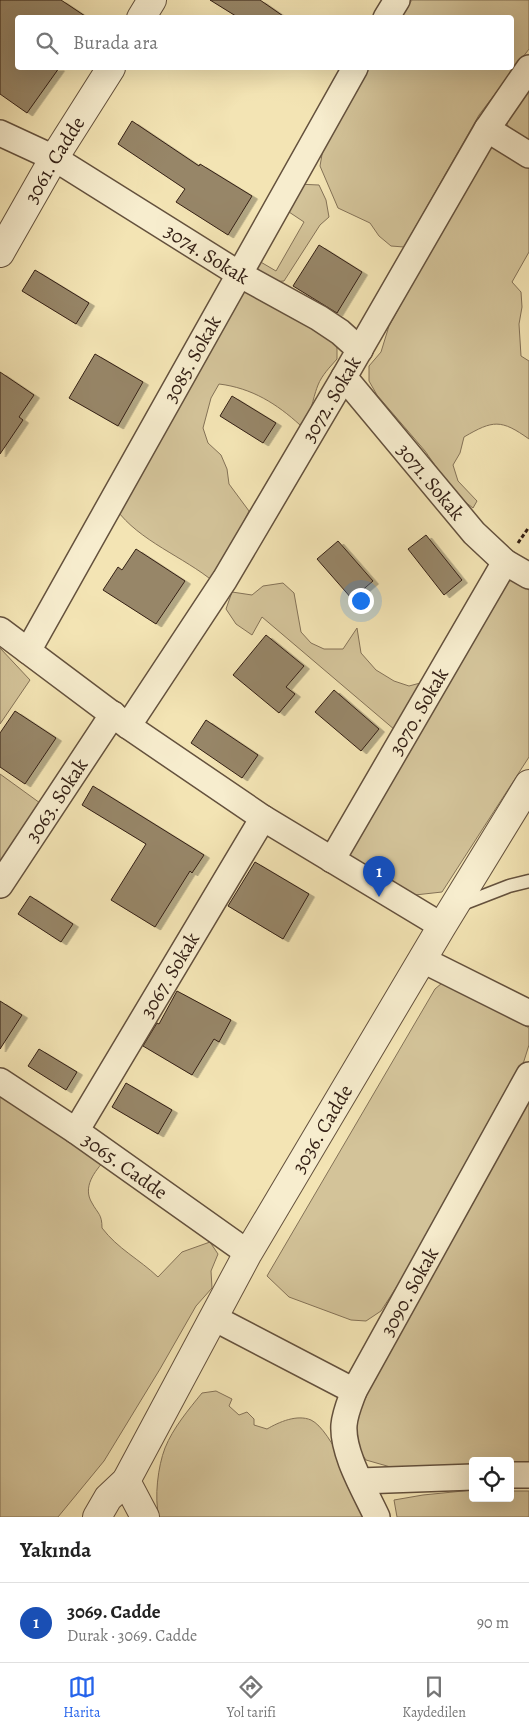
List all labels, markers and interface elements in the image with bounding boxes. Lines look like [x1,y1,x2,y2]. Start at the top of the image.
search box [15,15,514,70]
icon: search [33,29,61,57]
text: Burada ara [73,30,158,56]
street label: 3061. Cadde [18,111,91,208]
street label: 3074. Sokak [159,218,254,291]
street label: 3085. Sokak [157,311,228,408]
street label: 3072. Sokak [296,351,367,447]
street label: 3071. Sokak [391,437,471,526]
your location [348,588,374,614]
street label: 3070. Sokak [383,663,455,760]
street label: 3063. Sokak [19,753,94,847]
pin: 1 [363,856,395,897]
street label: 3067. Sokak [134,927,206,1023]
street label: 3036. Cadde [286,1080,359,1178]
street label: 3065. Cadde [77,1127,173,1206]
street label: 3090. Sokak [374,1243,445,1341]
map controls [469,1457,514,1502]
button: locate [469,1457,514,1502]
text: Yakında [20,1536,91,1564]
text: 3069. Cadde [67,1599,161,1625]
text: 1 [33,1612,39,1634]
text: 90 m [477,1612,509,1634]
text: Durak · 3069. Cadde [67,1625,197,1647]
tab: Harita [63,1673,100,1722]
tab: Yol tarifi [227,1673,276,1722]
tab: Kaydedilen [402,1673,466,1722]

